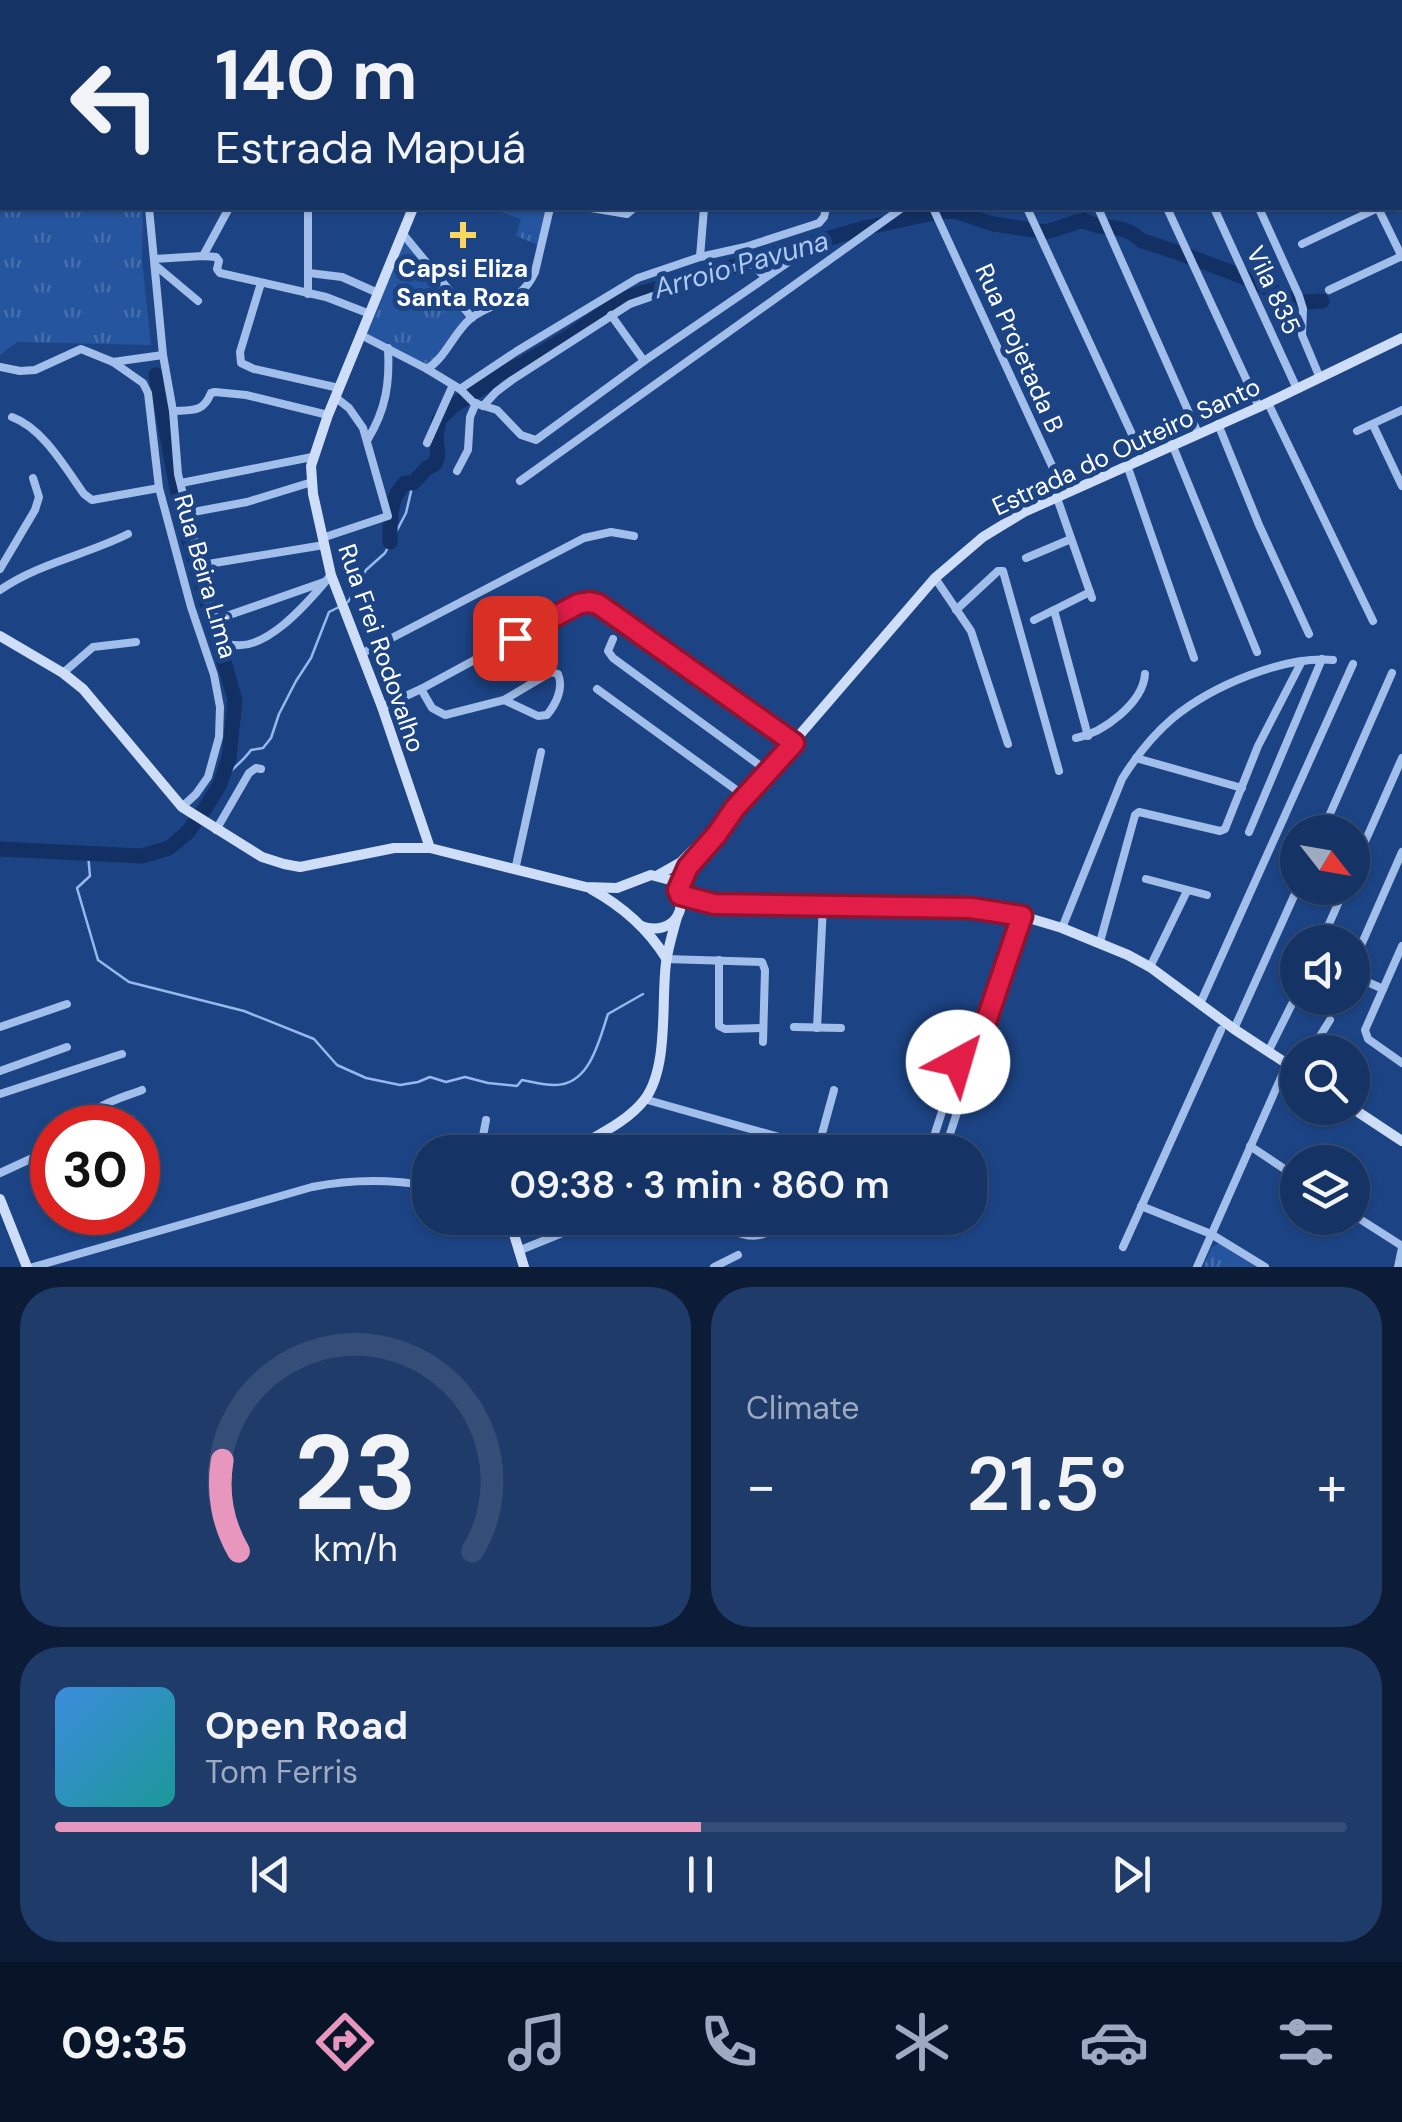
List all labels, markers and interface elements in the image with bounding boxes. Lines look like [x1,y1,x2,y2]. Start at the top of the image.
text: 140 m [215,30,418,121]
icon: left [50,40,180,170]
text: Estrada Mapuá [215,118,526,177]
marker: Capsi Eliza Santa Roza [450,222,476,248]
water label: Arroio Pavuna [648,222,833,307]
street label: Vila 835 [1239,241,1308,340]
place label: Capsi Eliza Santa Roza [396,252,530,314]
street label: Rua Projetada B [968,258,1072,438]
street label: Estrada do Outeiro Santo [987,370,1266,523]
street label: Rua Beira Lima [166,490,245,662]
street label: Rua Frei Rodovalho [330,540,433,757]
pin [473,596,558,681]
icon: arrive [488,611,543,666]
north arrow [1280,815,1370,905]
map controls [1280,815,1370,1235]
button: sound [1280,925,1370,1015]
position arrow [906,1010,1010,1114]
button: search [1280,1035,1370,1125]
speed limit sign: 30 [30,1105,160,1235]
button: layers [1280,1145,1370,1235]
text: 09:38 · 3 min · 860 m [509,1160,890,1210]
text: Climate [746,1387,860,1429]
text: 23 [294,1406,417,1541]
text: 21.5° [966,1436,1127,1533]
text: − [746,1450,776,1522]
text: + [1317,1450,1347,1522]
text: km/h [313,1526,398,1572]
text: Open Road [205,1701,408,1751]
text: Tom Ferris [205,1751,358,1793]
icon: previous [243,1847,298,1902]
icon: pause [673,1847,728,1902]
icon: next [1104,1847,1159,1902]
icon: directions [310,2007,380,2077]
icon: music [502,2007,572,2077]
icon: phone [694,2007,764,2077]
icon: climate [887,2007,957,2077]
icon: car [1079,2007,1149,2077]
icon: filters [1271,2007,1341,2077]
text: 09:35 [61,2013,188,2072]

